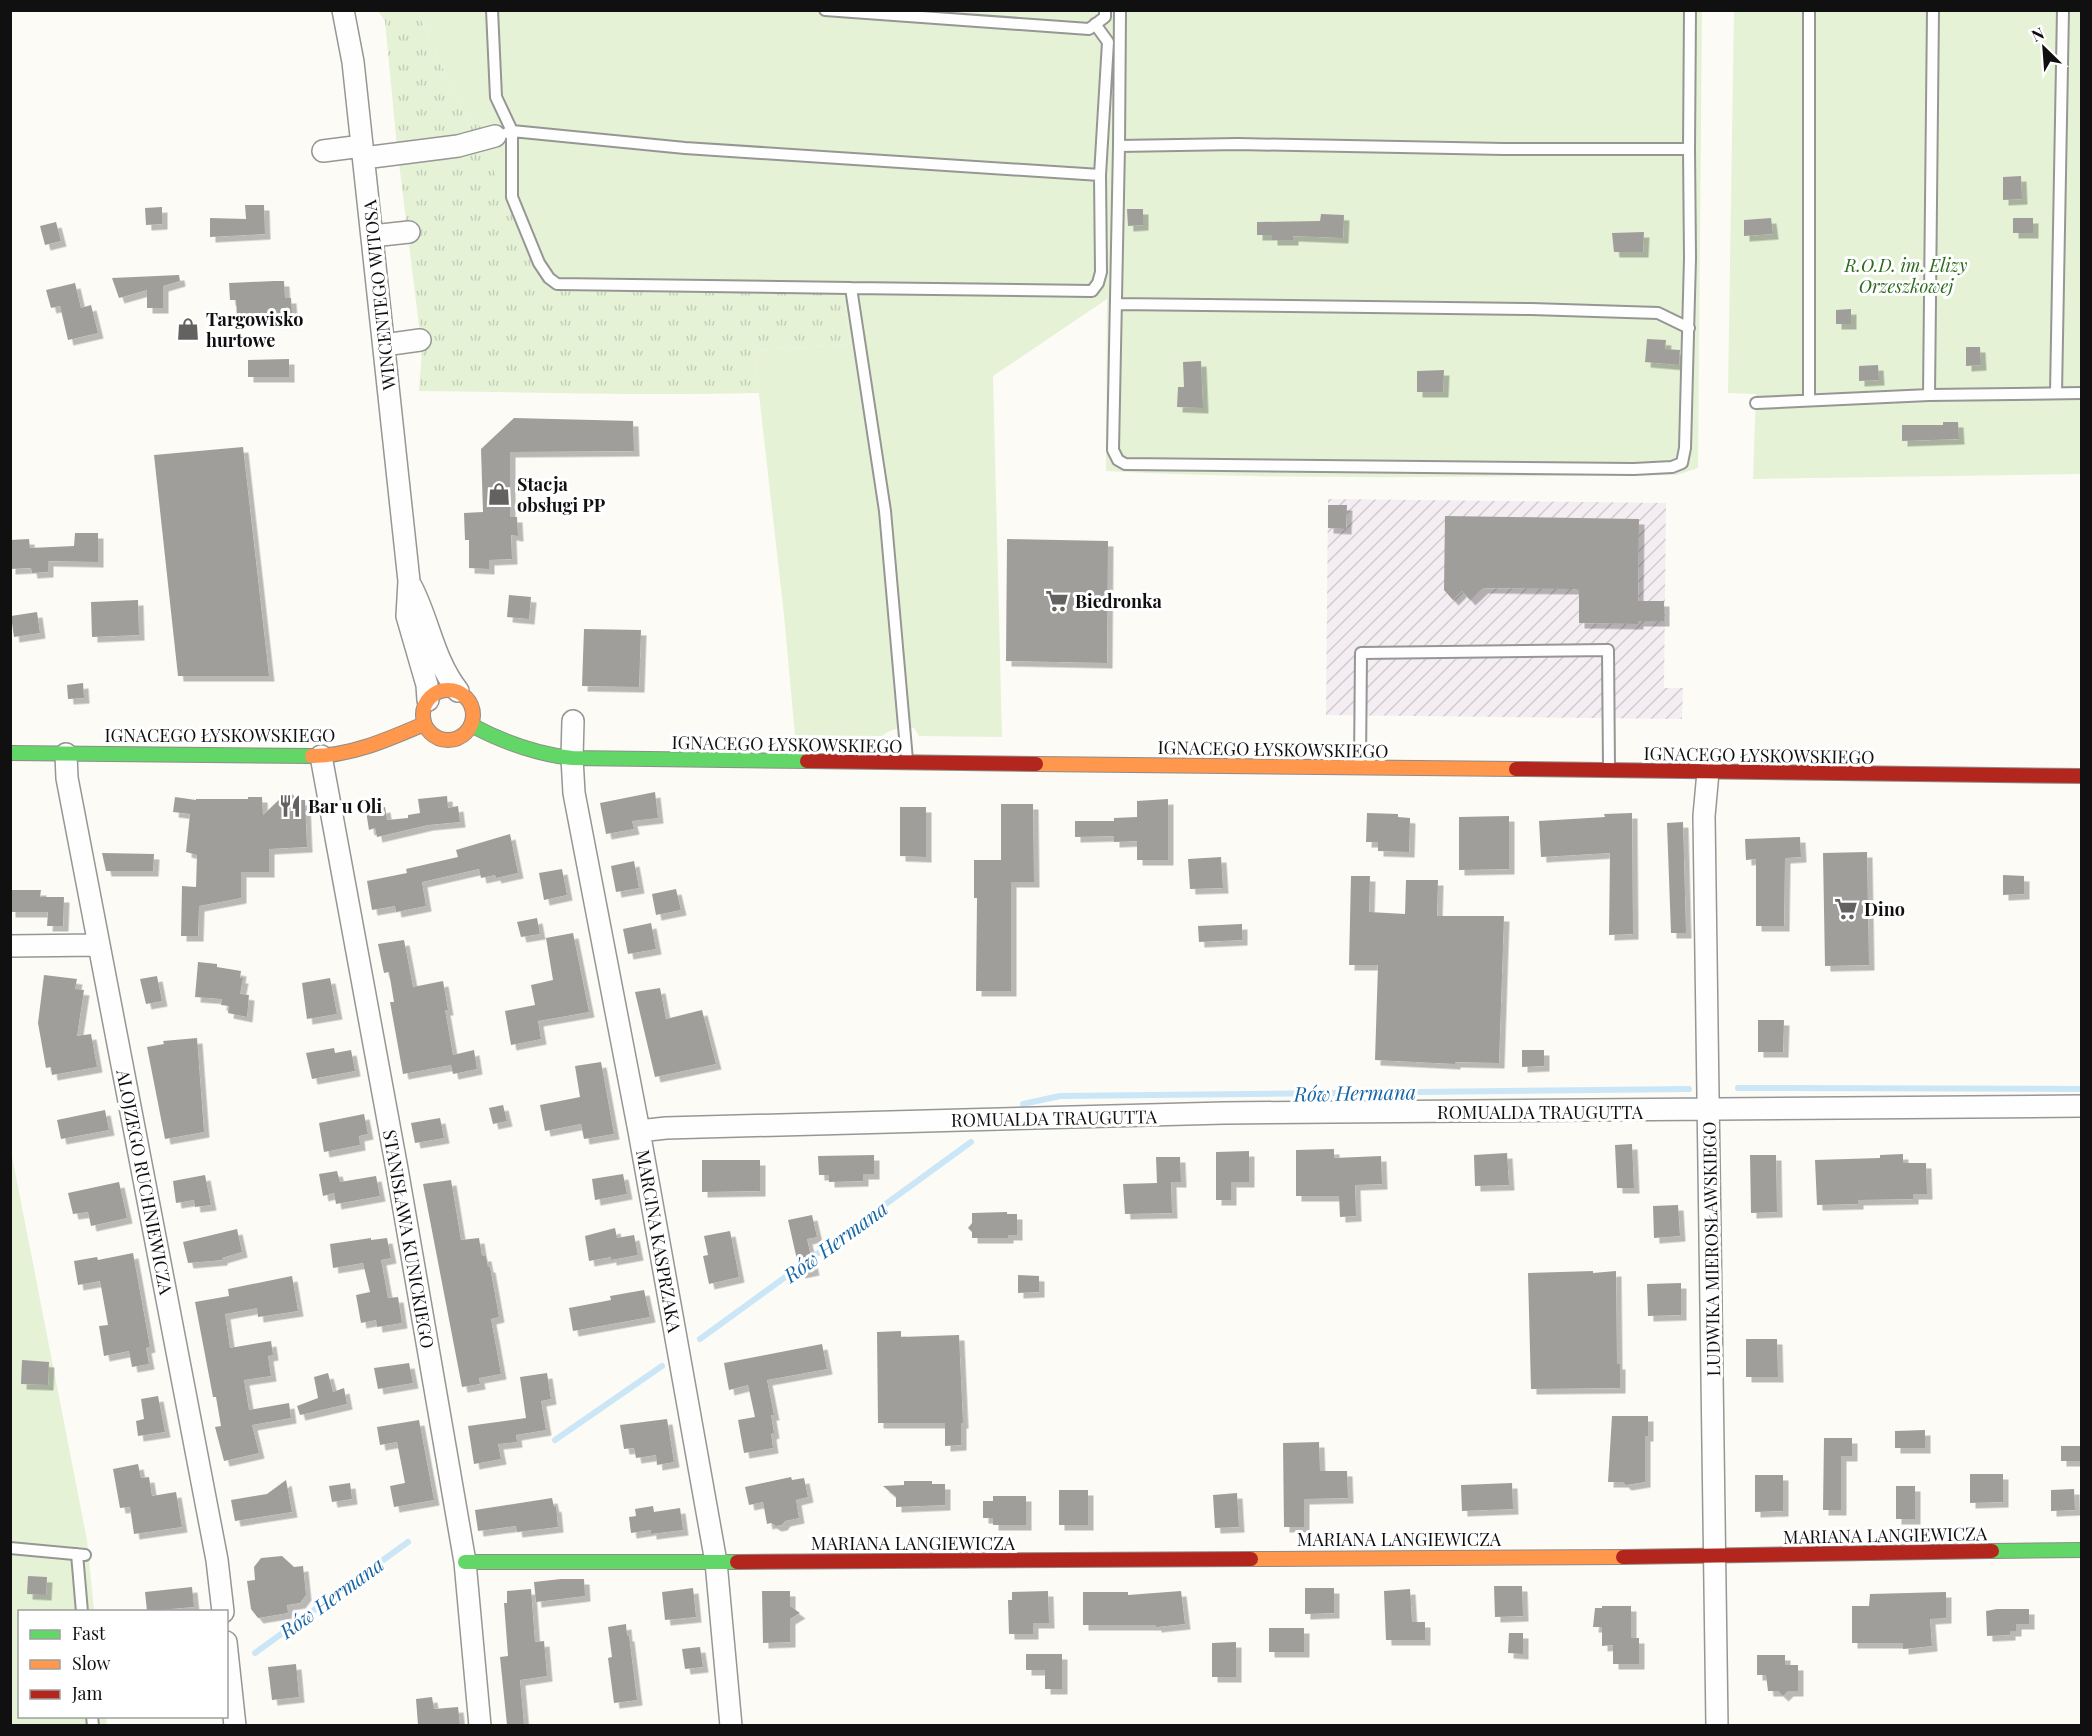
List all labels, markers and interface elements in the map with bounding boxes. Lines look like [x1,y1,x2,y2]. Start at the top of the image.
north arrow [2014,18,2074,78]
text: N [2028,22,2048,46]
street label: WINCENTEGO WITOSA [357,198,401,392]
park label: R.O.D. im. Elizy Orzeszkowej [1844,253,1968,298]
place label: Targowisko hurtowe [206,307,303,352]
shop icon: Targowisko hurtowe [175,316,201,342]
place label: Stacja obsługi PP [517,472,606,517]
shop icon: Stacja obsługi PP [486,481,512,507]
supermarket icon: Biedronka [1044,588,1070,614]
place label: Biedronka [1075,589,1162,613]
street label: IGNACEGO ŁYSKOWSKIEGO [105,723,335,747]
street label: IGNACEGO ŁYSKOWSKIEGO [671,730,903,758]
street label: IGNACEGO ŁYSKOWSKIEGO [1157,735,1389,763]
street label: IGNACEGO ŁYSKOWSKIEGO [1643,741,1875,769]
restaurant icon: Bar u Oli [277,793,303,819]
place label: Bar u Oli [308,794,382,818]
supermarket icon: Dino [1833,896,1859,922]
place label: Dino [1864,897,1905,921]
street label: ALOJZEGO RUCHNIEWICZA [111,1066,179,1297]
water label: Rów Hermana [1293,1077,1416,1107]
street label: ROMUALDA TRAUGUTTA [1437,1100,1644,1124]
street label: ROMUALDA TRAUGUTTA [951,1104,1158,1132]
street label: LUDWIKA MIEROSŁAWSKIEGO [1697,1121,1725,1377]
street label: STANISŁAWA KUNICKIEGO [378,1128,440,1350]
street label: MARCINA KASPRZAKA [631,1148,687,1335]
water label: Rów Hermana [777,1194,892,1288]
street label: MARIANA LANGIEWICZA [1783,1521,1988,1549]
street label: MARIANA LANGIEWICZA [1297,1527,1502,1551]
street label: MARIANA LANGIEWICZA [811,1531,1016,1555]
water label: Rów Hermana [273,1550,388,1644]
legend [18,1610,228,1718]
text: Fast [72,1621,106,1645]
text: Slow [72,1651,110,1675]
text: Jam [71,1681,102,1705]

